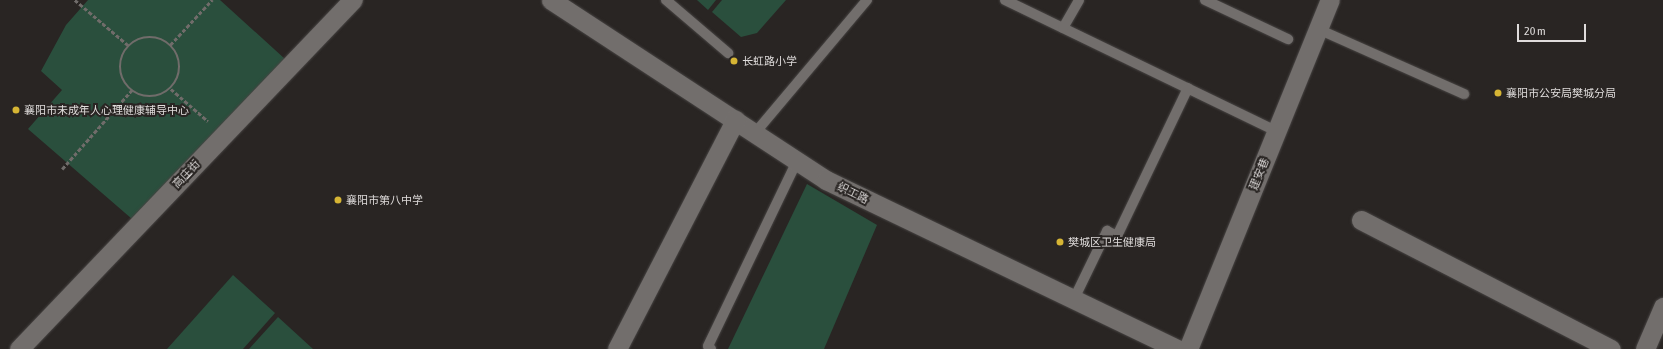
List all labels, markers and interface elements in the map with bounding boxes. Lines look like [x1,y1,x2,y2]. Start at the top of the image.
scale bar [1519,16,1588,42]
text: 20 m [1524,24,1546,38]
place label: 长虹路小学 [742,54,797,68]
marker: 长虹路小学 [729,56,739,66]
place label: 襄阳市公安局樊城分局 [1506,86,1616,100]
marker: 襄阳市公安局樊城分局 [1493,88,1503,98]
place label: 襄阳市未成年人心理健康辅导中心 [24,103,189,117]
marker: 襄阳市未成年人心理健康辅导中心 [11,105,21,115]
street label: 建安巷 [1247,156,1271,192]
street label: 高庄街 [170,158,202,190]
street label: 织工路 [835,180,871,206]
place label: 襄阳市第八中学 [346,193,423,207]
marker: 襄阳市第八中学 [333,195,343,205]
place label: 樊城区卫生健康局 [1068,235,1156,249]
marker: 樊城区卫生健康局 [1055,237,1065,247]

